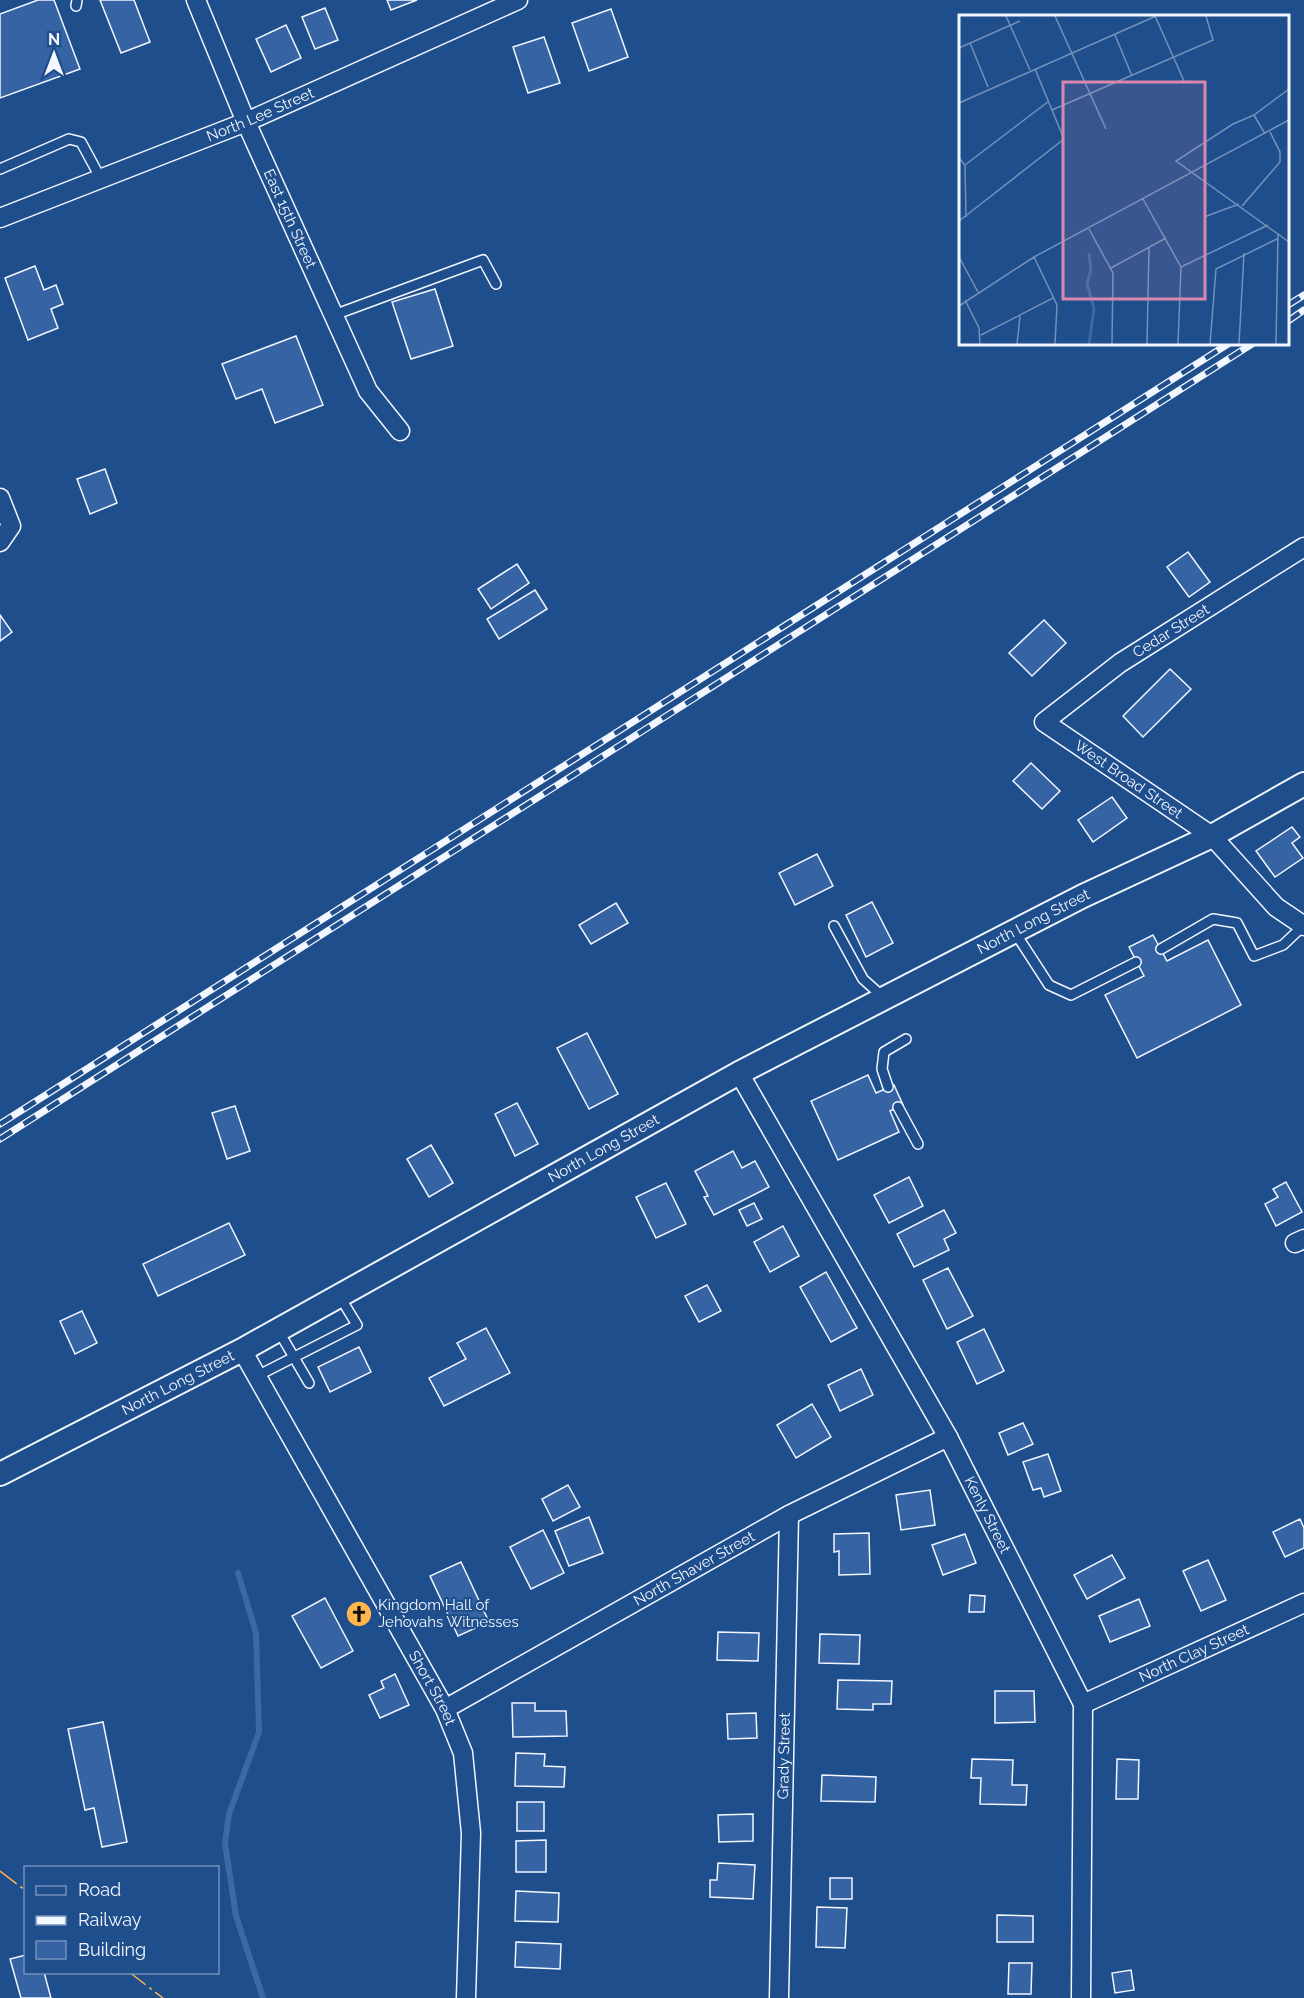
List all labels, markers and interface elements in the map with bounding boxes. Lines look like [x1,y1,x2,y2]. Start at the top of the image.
inset map [959,15,1289,345]
north arrow [24,24,84,84]
text: N [48,30,60,49]
street label: North Lee Street [204,84,317,145]
street label: East 15th Street [259,166,320,271]
street label: Cedar Street [1129,600,1213,662]
street label: West Broad Street [1071,736,1186,822]
street label: North Long Street [974,885,1093,958]
street label: North Long Street [545,1110,662,1187]
street label: North Long Street [119,1346,237,1419]
street label: Kenly Street [960,1473,1014,1556]
street label: North Shaver Street [630,1527,758,1610]
place label: Kingdom Hall of Jehovahs Witnesses [378,1596,519,1631]
church icon: Kingdom Hall of Jehovahs Witnesses [344,1599,374,1629]
street label: North Clay Street [1136,1620,1252,1686]
street label: Short Street [405,1647,460,1728]
street label: Grady Street [774,1713,794,1800]
legend [24,1866,219,1974]
text: Road [78,1879,121,1900]
text: Railway [78,1909,142,1930]
text: Building [78,1939,146,1960]

